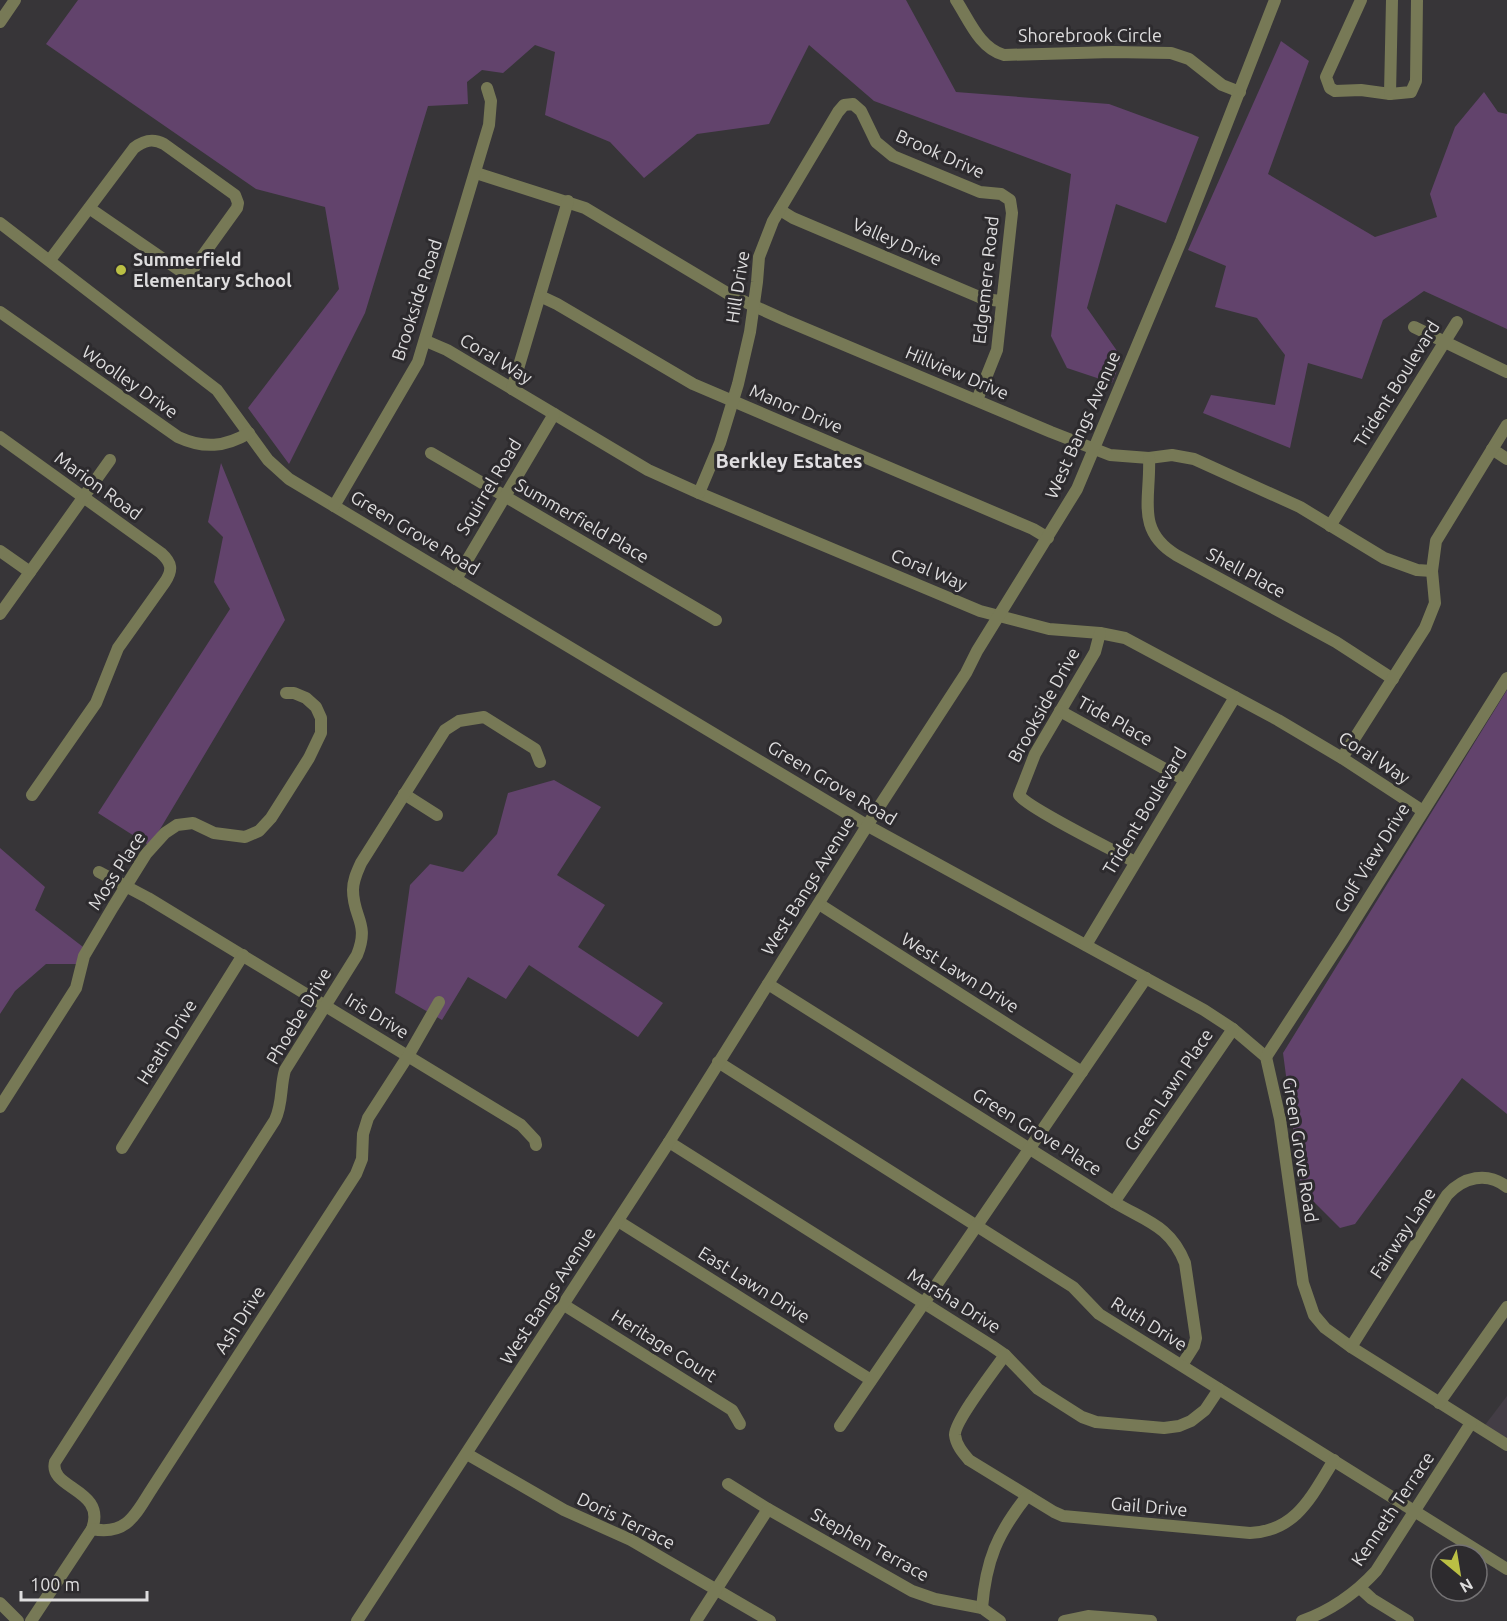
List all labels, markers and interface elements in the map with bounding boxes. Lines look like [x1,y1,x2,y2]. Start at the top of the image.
street label: Shorebrook Circle [1018,25,1162,45]
street label: Brook Drive [893,125,988,182]
street label: Valley Drive [850,213,945,269]
street label: Edgemere Road [968,215,1002,345]
street label: Brookside Road [387,236,445,363]
place label: Summerfield Elementary School [133,249,292,290]
street label: Hill Drive [721,249,753,324]
marker: Summerfield Elementary School [114,263,128,277]
street label: Trident Boulevard [1349,317,1443,450]
street label: Coral Way [457,329,537,388]
street label: Woolley Drive [79,341,182,422]
street label: Hillview Drive [903,341,1012,403]
street label: West Bangs Avenue [1041,348,1124,501]
street label: Manor Drive [747,379,846,437]
street label: Squirrel Road [452,435,525,538]
street label: Marion Road [51,447,146,523]
district label: Berkley Estates [716,449,862,472]
street label: Summerfield Place [512,474,653,567]
street label: Green Grove Road [348,486,483,578]
street label: Shell Place [1204,543,1289,601]
street label: Coral Way [888,544,971,594]
street label: Brookside Drive [1003,644,1083,765]
street label: Tide Place [1075,691,1156,749]
street label: Coral Way [1335,727,1414,788]
street label: Green Grove Road [765,736,900,828]
street label: Trident Boulevard [1098,743,1190,878]
street label: Golf View Drive [1330,799,1413,916]
street label: West Bangs Avenue [756,813,858,958]
street label: Moss Place [84,828,149,913]
street label: West Lawn Drive [898,928,1023,1016]
street label: Phoebe Drive [262,964,335,1067]
street label: Iris Drive [342,988,413,1042]
street label: Heath Drive [132,996,200,1087]
street label: Green Lawn Place [1120,1025,1216,1154]
street label: Green Grove Road [1280,1076,1322,1224]
street label: Green Grove Place [969,1083,1106,1179]
street label: Fairway Lane [1365,1183,1439,1282]
street label: West Bangs Avenue [495,1223,599,1368]
street label: East Lawn Drive [695,1242,814,1326]
street label: Marsha Drive [904,1264,1005,1337]
street label: Ash Drive [210,1282,268,1357]
street label: Ruth Drive [1108,1292,1191,1354]
street label: Heritage Court [608,1305,721,1385]
street label: Kenneth Terrace [1347,1448,1438,1569]
street label: Doris Terrace [574,1488,679,1552]
street label: Gail Drive [1110,1493,1188,1519]
street label: Stephen Terrace [808,1503,933,1585]
north arrow [1429,1543,1489,1603]
scale bar [21,1564,147,1602]
text: 100 m [30,1574,80,1594]
text: N [1457,1575,1476,1597]

